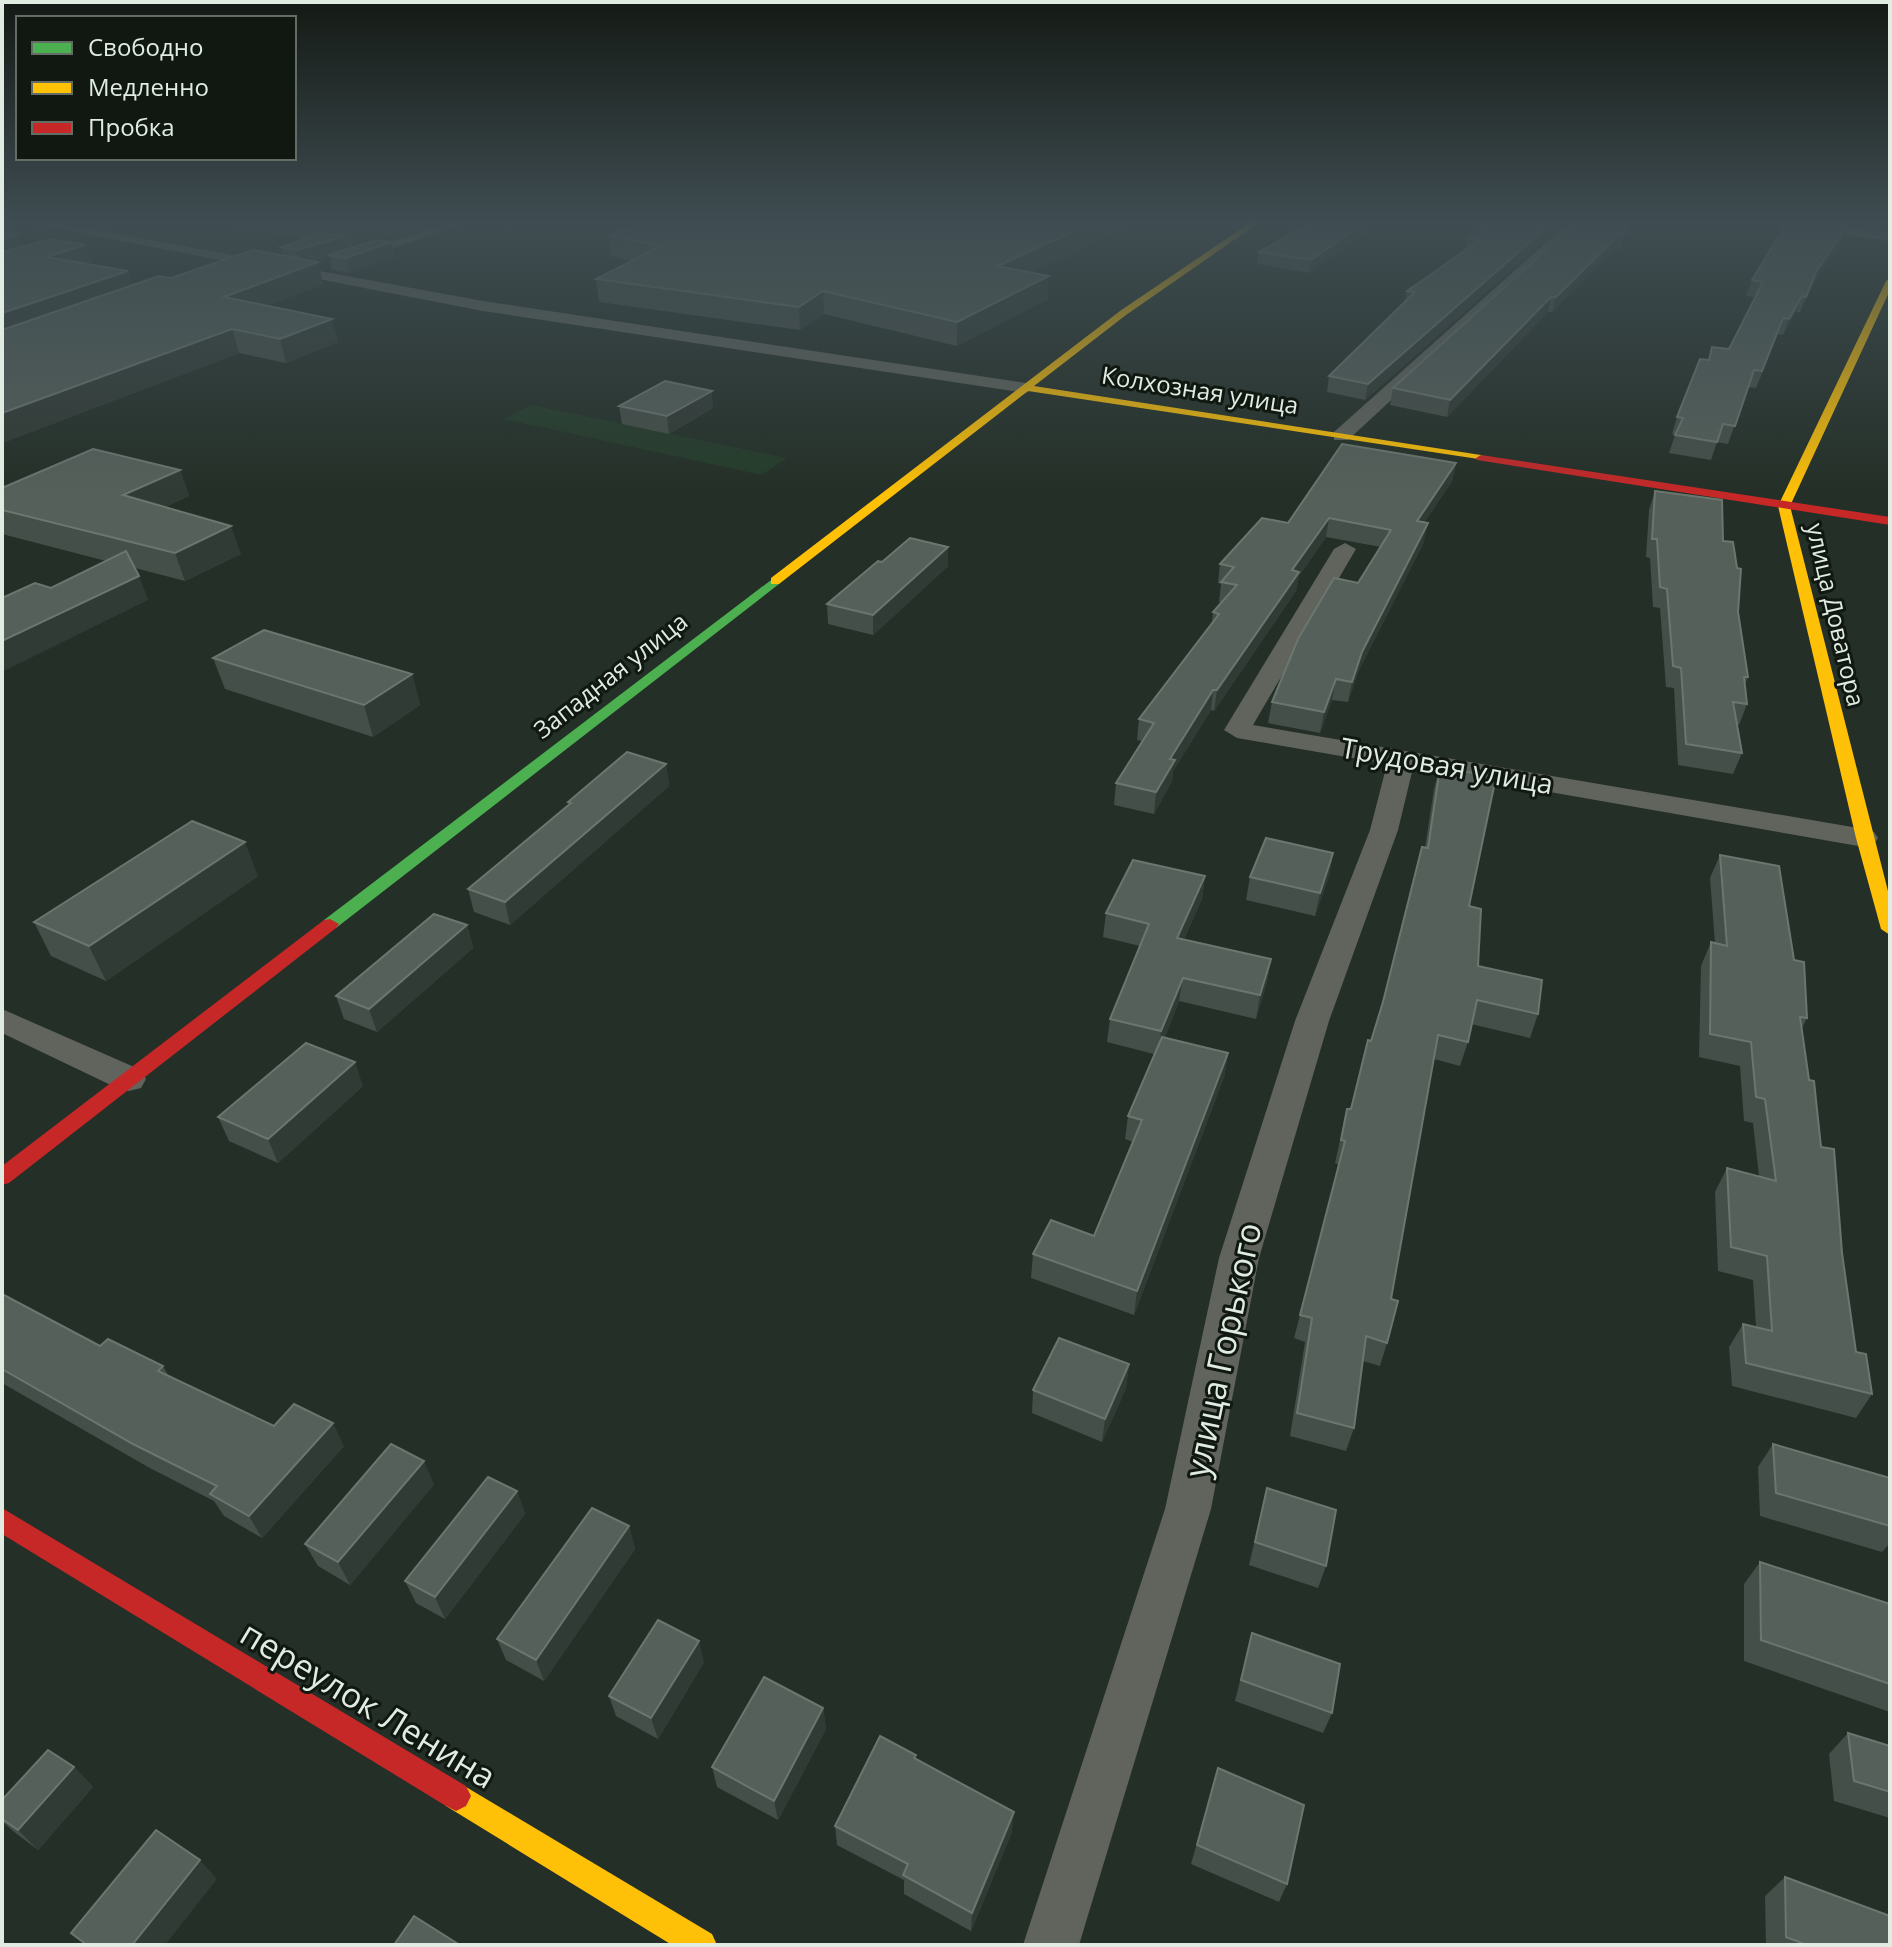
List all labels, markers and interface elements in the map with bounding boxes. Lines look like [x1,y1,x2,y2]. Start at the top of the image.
legend [16,16,296,160]
text: Свободно [88,30,203,63]
text: Медленно [88,70,209,103]
text: Пробка [88,110,175,143]
street label: Колхозная улица [1099,358,1301,421]
street label: улица Доватора [1799,520,1874,710]
street label: Западная улица [526,604,694,745]
street label: Трудовая улица [1338,728,1556,802]
street label: улица Горького [1173,1218,1271,1481]
street label: переулок Ленина [232,1610,505,1799]

